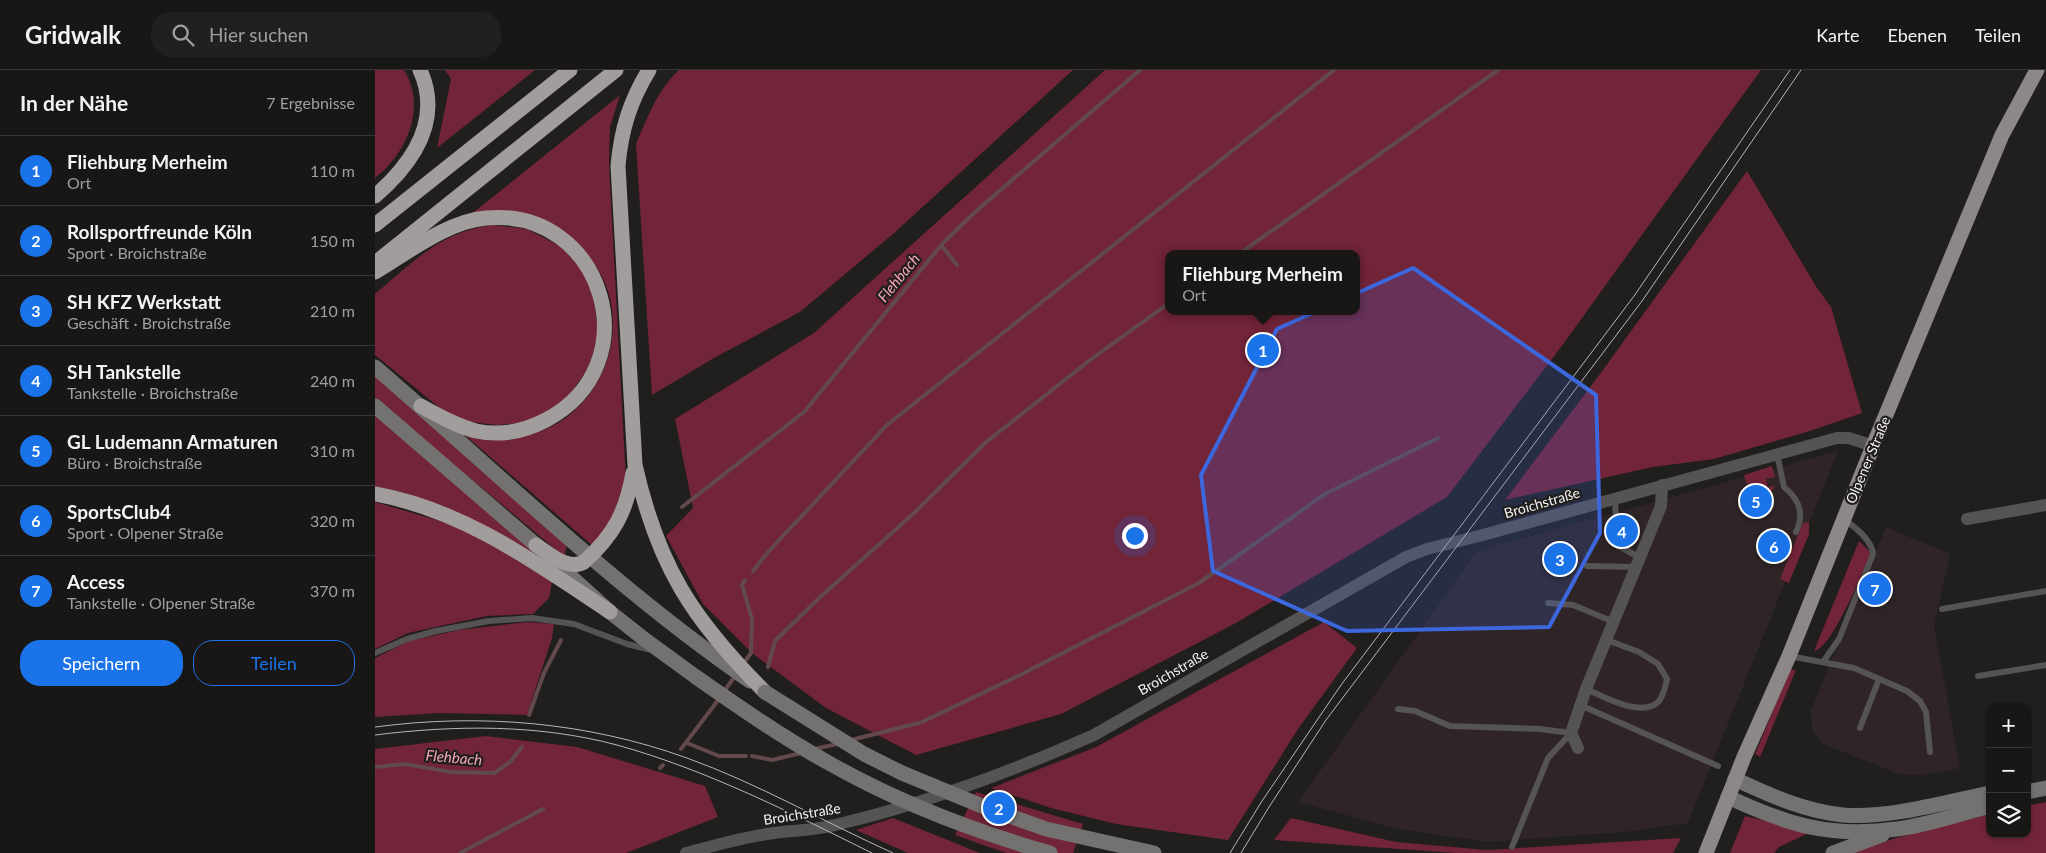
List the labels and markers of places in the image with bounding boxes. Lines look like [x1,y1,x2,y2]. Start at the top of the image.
pin: 1 [1247,331,1279,369]
pin: 5 [1740,482,1772,520]
pin: 4 [1606,512,1638,550]
pin: 6 [1758,527,1790,565]
pin: 3 [1544,540,1576,578]
pin: 7 [1859,570,1891,608]
pin: 2 [983,789,1015,827]

